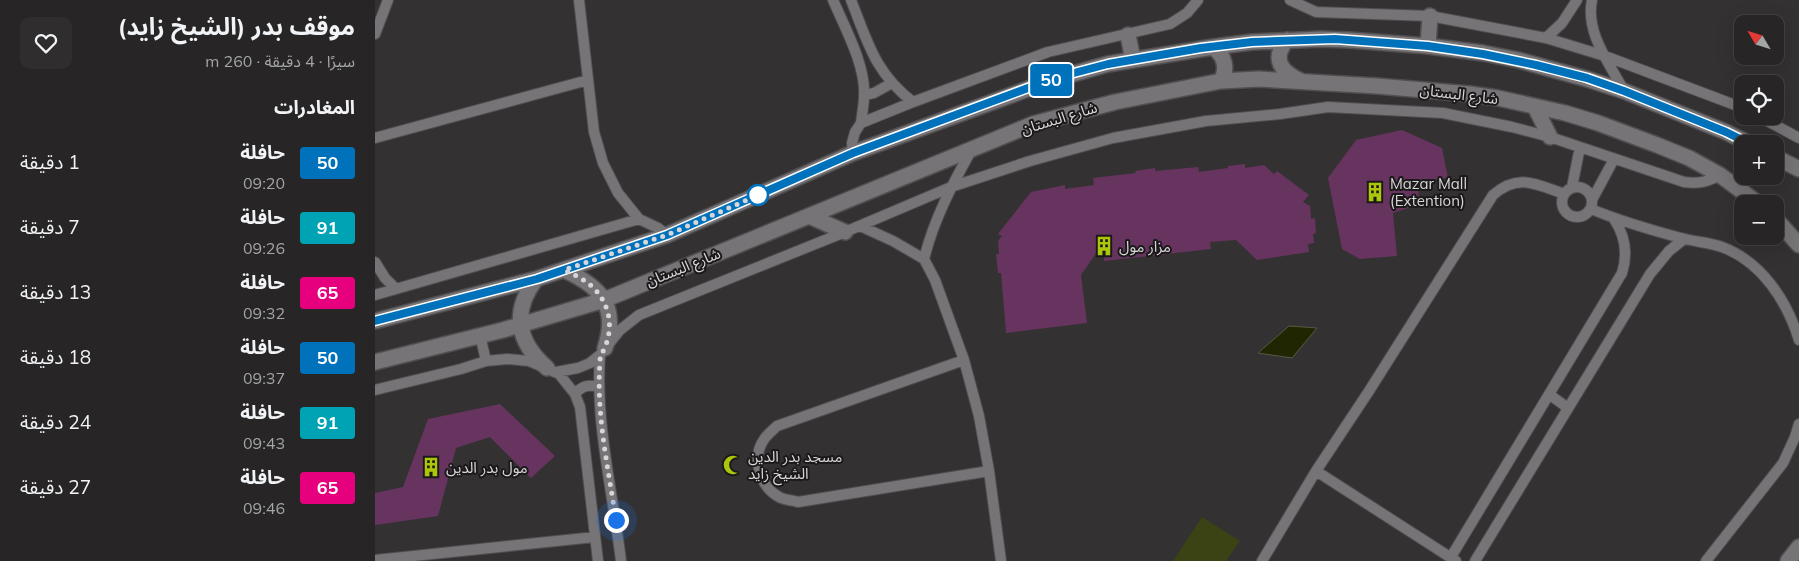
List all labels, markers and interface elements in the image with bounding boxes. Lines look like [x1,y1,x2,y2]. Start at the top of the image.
text: موقف بدر (الشيخ زايد) [118,11,355,41]
north arrow [1734,15,1784,65]
map controls [1734,15,1784,245]
button: heart [20,17,72,69]
text: سيرًا · 4 دقيقة · 260 m [205,51,355,71]
line badge: 50 [1029,64,1073,96]
text: 50 [1040,68,1062,91]
button: locate [1734,75,1784,125]
street label: شارع البستان [1418,80,1499,111]
text: المغادرات [274,95,355,119]
street label: شارع البستان [1019,97,1101,141]
button: + [1734,135,1784,185]
text: حافلة [240,140,285,164]
text: 1 دقيقة [20,150,80,174]
text: 50 [317,151,338,174]
text: 09:20 [243,173,285,193]
place label: Mazar Mall (Extention) [1390,174,1467,210]
building icon: Mazar Mall (Extention) [1364,181,1386,203]
unlabelled marker [747,184,769,206]
button: − [1734,195,1784,245]
text: حافلة [240,205,285,229]
text: 7 دقيقة [20,215,80,239]
text: 91 [317,216,338,239]
building icon: مزار مول [1093,235,1115,257]
place label: مزار مول [1119,237,1171,256]
text: 09:26 [243,238,285,258]
street label: شارع البستان [643,243,724,293]
text: حافلة [240,270,285,294]
text: 13 دقيقة [20,280,91,304]
text: 65 [317,281,338,304]
text: 09:32 [243,303,285,323]
text: حافلة [240,335,285,359]
text: 18 دقيقة [20,345,91,369]
text: 50 [317,346,338,369]
text: 09:37 [243,368,285,388]
text: حافلة [240,400,285,424]
text: 24 دقيقة [20,410,91,434]
text: 91 [317,411,338,434]
text: 09:43 [243,433,285,453]
place label: مسجد بدر الدين الشيخ زايد [748,447,842,486]
mosque icon: مسجد بدر الدين الشيخ زايد [722,454,744,476]
building icon: مول بدر الدين [420,456,442,478]
place label: مول بدر الدين [446,458,528,477]
text: حافلة [240,465,285,489]
text: 27 دقيقة [20,475,91,499]
text: 65 [317,476,338,499]
text: 09:46 [243,498,285,518]
your location [604,508,629,533]

